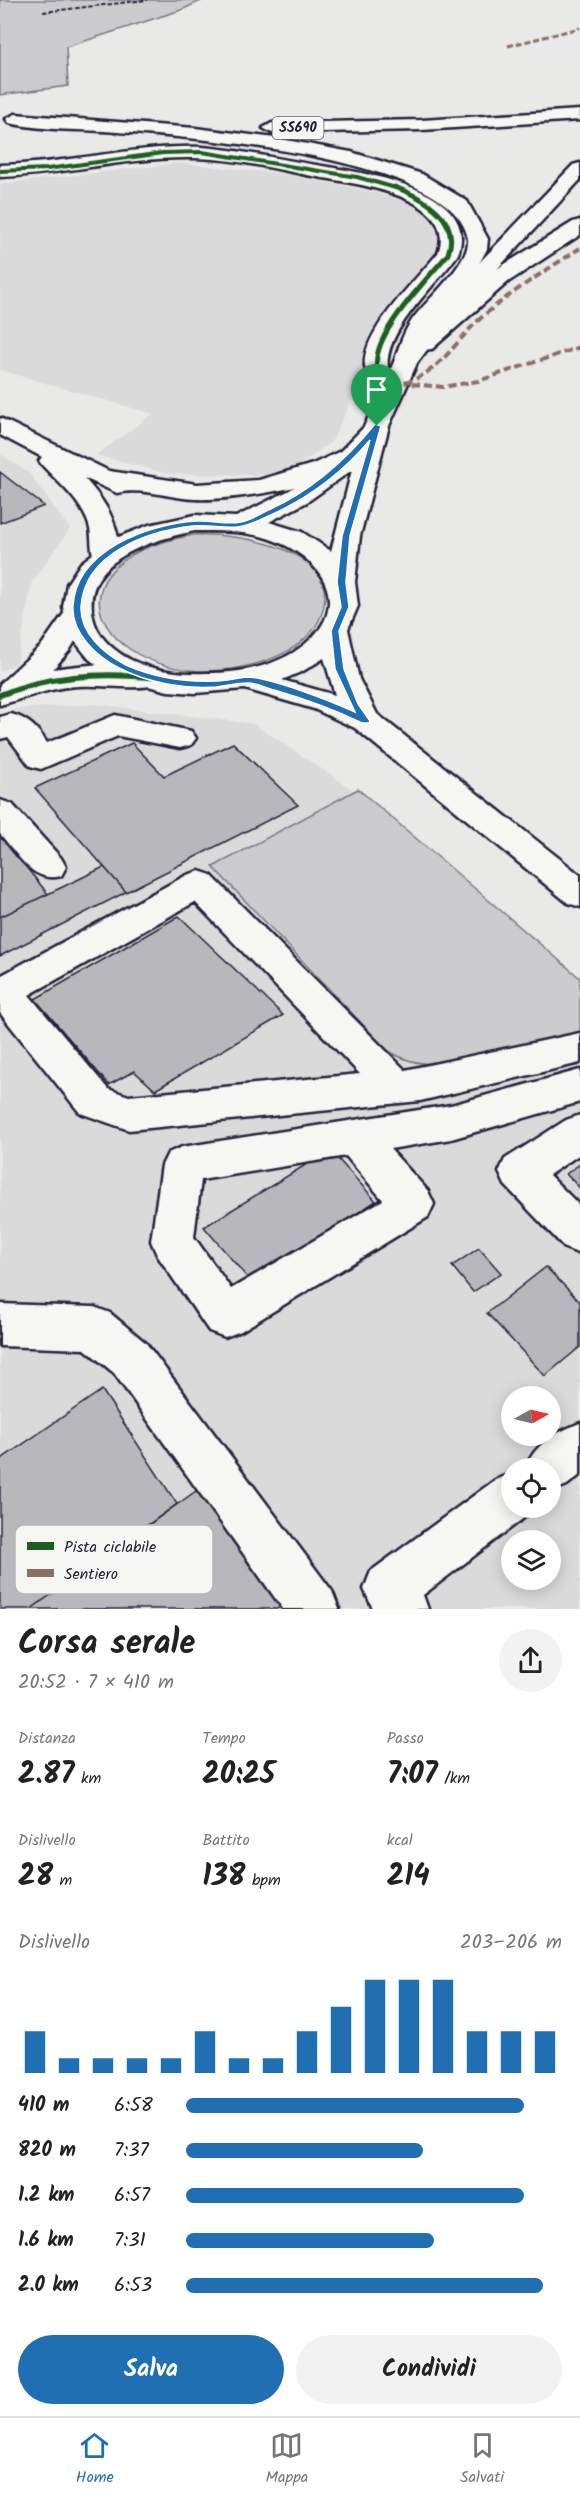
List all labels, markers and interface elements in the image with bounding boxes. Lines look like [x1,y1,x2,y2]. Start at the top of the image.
road number: SS690 [272,117,324,139]
pin [351,364,402,426]
icon: arrive [360,373,393,406]
north arrow [501,1386,561,1446]
map controls [501,1386,561,1590]
button: locate [501,1458,561,1518]
legend [15,1525,213,1594]
button: layers [501,1530,561,1590]
text: Pista ciclabile [64,1535,156,1560]
text: Sentiero [64,1562,118,1587]
text: Corsa serale [18,1618,195,1671]
button: share [499,1629,562,1692]
text: 20:52 · 7 × 410 m [18,1667,174,1699]
text: Distanza [18,1726,76,1751]
text: Tempo [202,1726,246,1751]
text: Passo [387,1726,424,1751]
text: 2.87 [18,1751,74,1799]
text: 20:25 [202,1751,275,1799]
text: 7:07 [387,1751,438,1799]
text: km [74,1766,101,1791]
text: /km [438,1766,470,1791]
text: Dislivello [18,1828,76,1853]
text: Battito [202,1828,250,1853]
text: kcal [387,1828,413,1853]
text: 28 [18,1853,53,1901]
text: 138 [202,1853,246,1901]
text: 214 [387,1853,430,1901]
text: m [53,1868,72,1893]
text: bpm [246,1868,281,1893]
text: Dislivello [18,1927,90,1959]
text: 203–206 m [460,1927,562,1959]
text: 410 m [18,2090,69,2122]
text: 6:58 [114,2090,153,2122]
text: 820 m [18,2135,76,2167]
text: 7:37 [114,2135,149,2167]
text: 1.2 km [18,2180,74,2212]
text: 6:57 [114,2180,150,2212]
text: 1.6 km [18,2225,74,2257]
text: 7:31 [114,2225,146,2257]
text: 2.0 km [18,2270,79,2302]
text: 6:53 [114,2270,152,2302]
button: Salva [18,2335,284,2404]
button: Condividi [296,2335,562,2404]
tab: Home [76,2429,114,2490]
tab: Mappa [265,2429,308,2490]
tab: Salvati [460,2429,504,2490]

